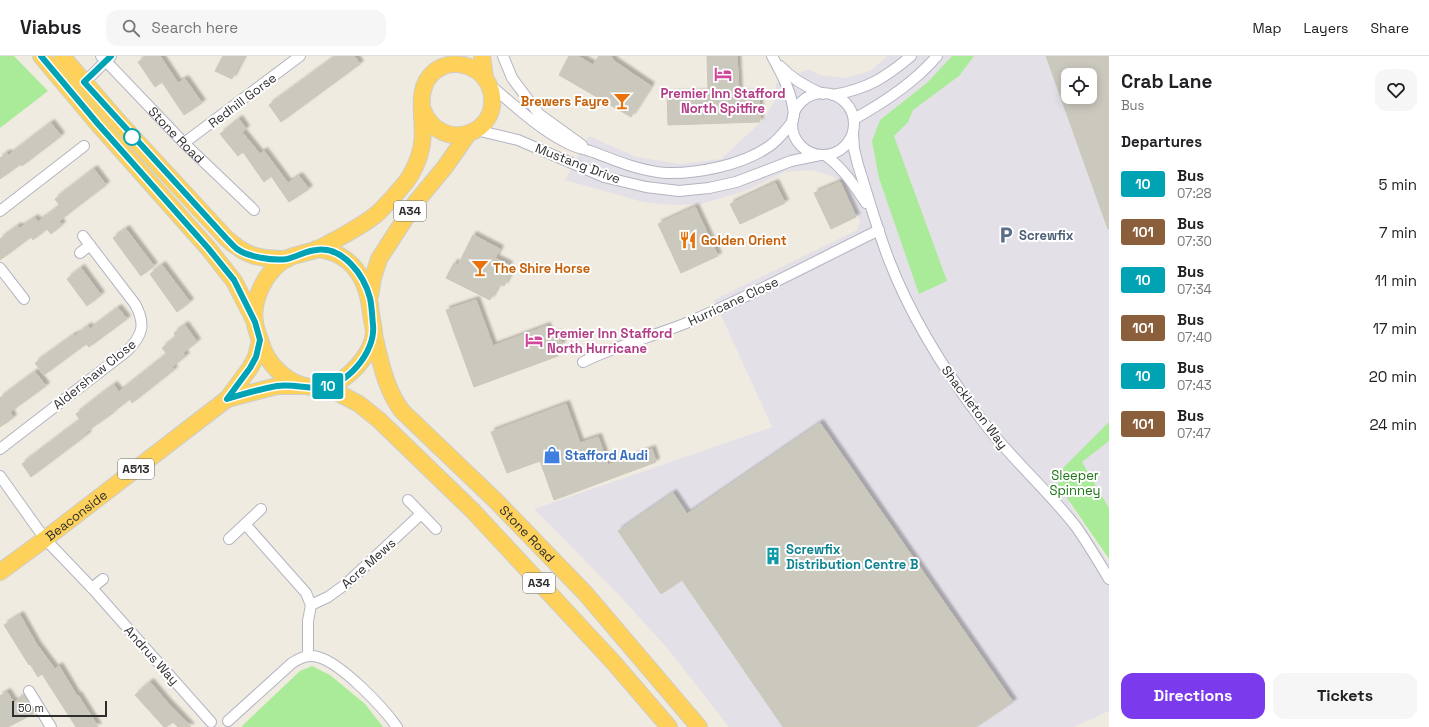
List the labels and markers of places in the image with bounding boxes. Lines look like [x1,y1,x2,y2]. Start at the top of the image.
hotel icon: Premier Inn Stafford North Spitfire [713,64,733,84]
place label: Premier Inn Stafford North Spitfire [660,85,786,117]
bar icon: Brewers Fayre [612,91,632,111]
place label: Brewers Fayre [521,93,609,110]
unlabelled marker [123,128,141,146]
parking icon: Screwfix [996,225,1016,245]
place label: Screwfix [1019,227,1074,244]
restaurant icon: Golden Orient [678,230,698,250]
place label: Golden Orient [701,232,787,249]
bar icon: The Shire Horse [470,258,490,278]
place label: The Shire Horse [493,260,590,277]
place label: Premier Inn Stafford North Hurricane [547,325,672,357]
hotel icon: Premier Inn Stafford North Hurricane [524,330,544,350]
shop icon: Stafford Audi [542,445,562,465]
place label: Stafford Audi [565,447,648,464]
place label: Screwfix Distribution Centre B [786,541,919,573]
building icon: Screwfix Distribution Centre B [763,546,783,566]

